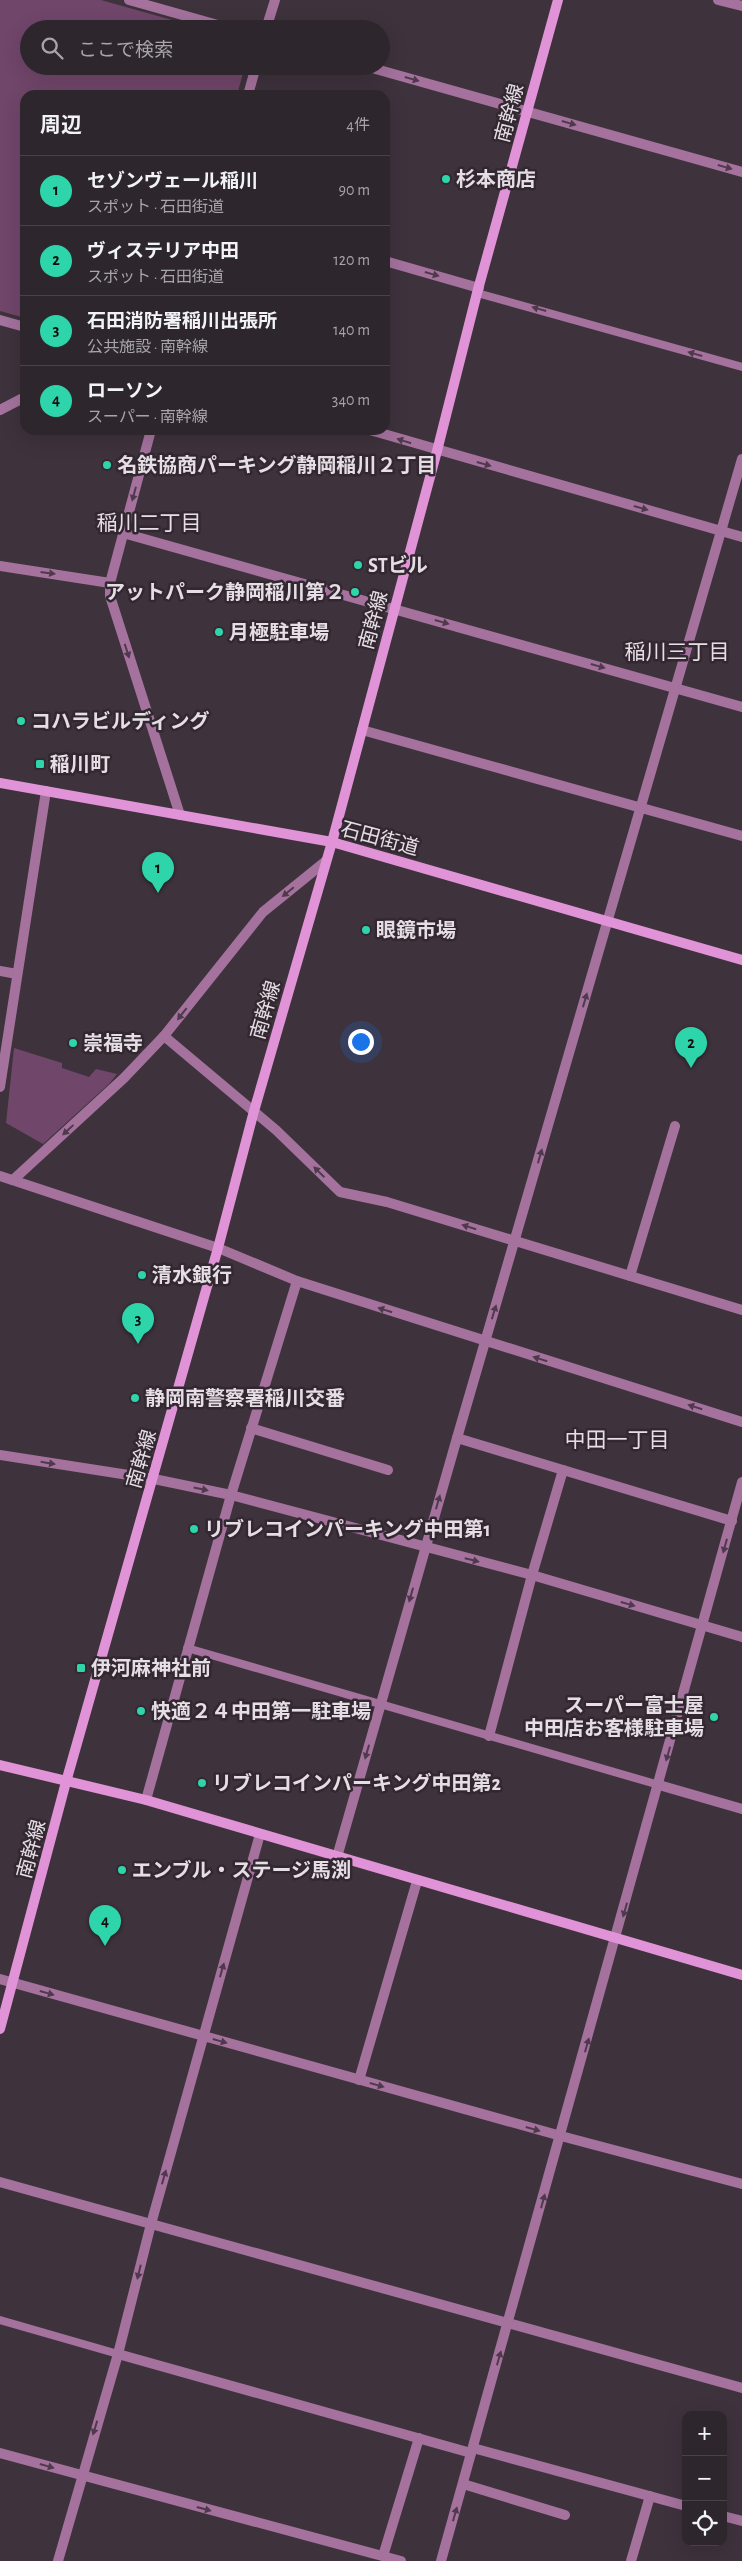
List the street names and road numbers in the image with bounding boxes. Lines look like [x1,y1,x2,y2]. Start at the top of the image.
street label: 南幹線 [491,81,527,145]
street label: 南幹線 [355,588,391,652]
street label: 石田街道 [339,818,421,859]
street label: 南幹線 [246,978,284,1042]
street label: 南幹線 [122,1427,160,1491]
street label: 南幹線 [13,1817,49,1881]

